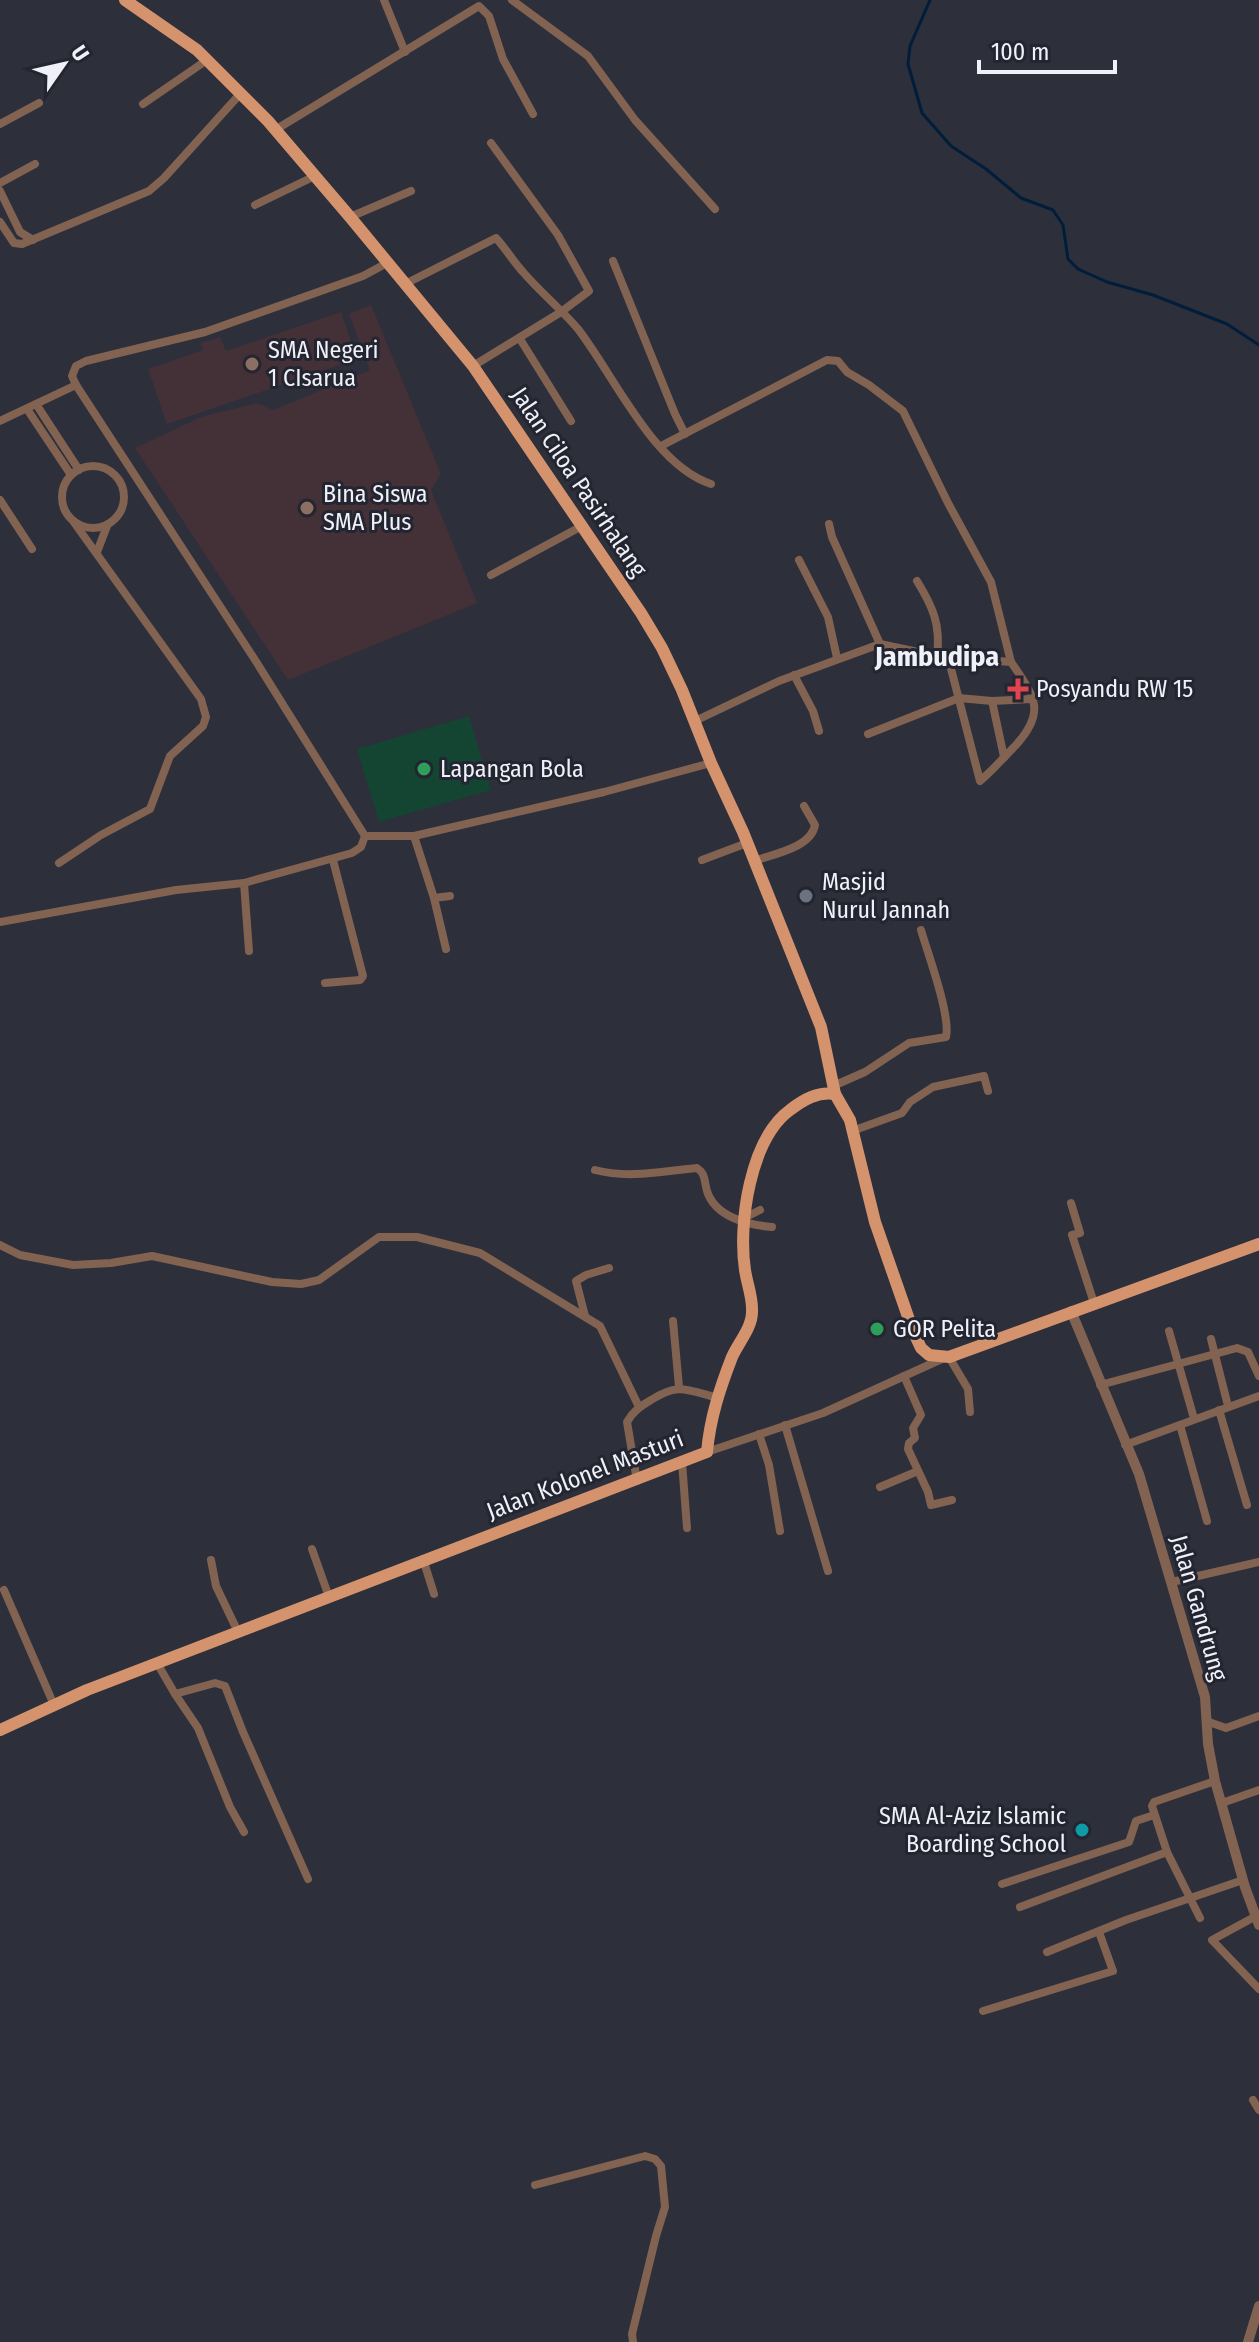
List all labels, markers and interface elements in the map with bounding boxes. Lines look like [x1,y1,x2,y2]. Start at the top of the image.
north arrow [24,24,104,104]
scale bar [979,24,1115,74]
text: 100 m [991,38,1049,66]
text: U [65,40,95,66]
place label: SMA Negeri 1 CIsarua [268,336,379,392]
marker: SMA Negeri 1 CIsarua [243,355,261,373]
street label: Jalan Ciloa Pasirhalang [505,382,653,583]
place label: Bina Siswa SMA Plus [323,480,427,536]
marker: Bina Siswa SMA Plus [298,499,316,517]
district label: Jambudipa [874,640,999,673]
place label: Posyandu RW 15 [1036,675,1193,703]
marker: Posyandu RW 15 [1007,678,1029,700]
place label: Lapangan Bola [440,755,584,783]
marker: Lapangan Bola [415,760,433,778]
place label: Masjid Nurul Jannah [822,868,950,924]
marker: Masjid Nurul Jannah [797,887,815,905]
place label: GOR Pelita [893,1315,996,1343]
marker: GOR Pelita [868,1320,886,1338]
street label: Jalan Kolonel Masturi [483,1425,687,1525]
street label: Jalan Gandrung [1165,1532,1233,1685]
place label: SMA Al-Aziz Islamic Boarding School [879,1802,1066,1858]
marker: SMA Al-Aziz Islamic Boarding School [1073,1821,1091,1839]

